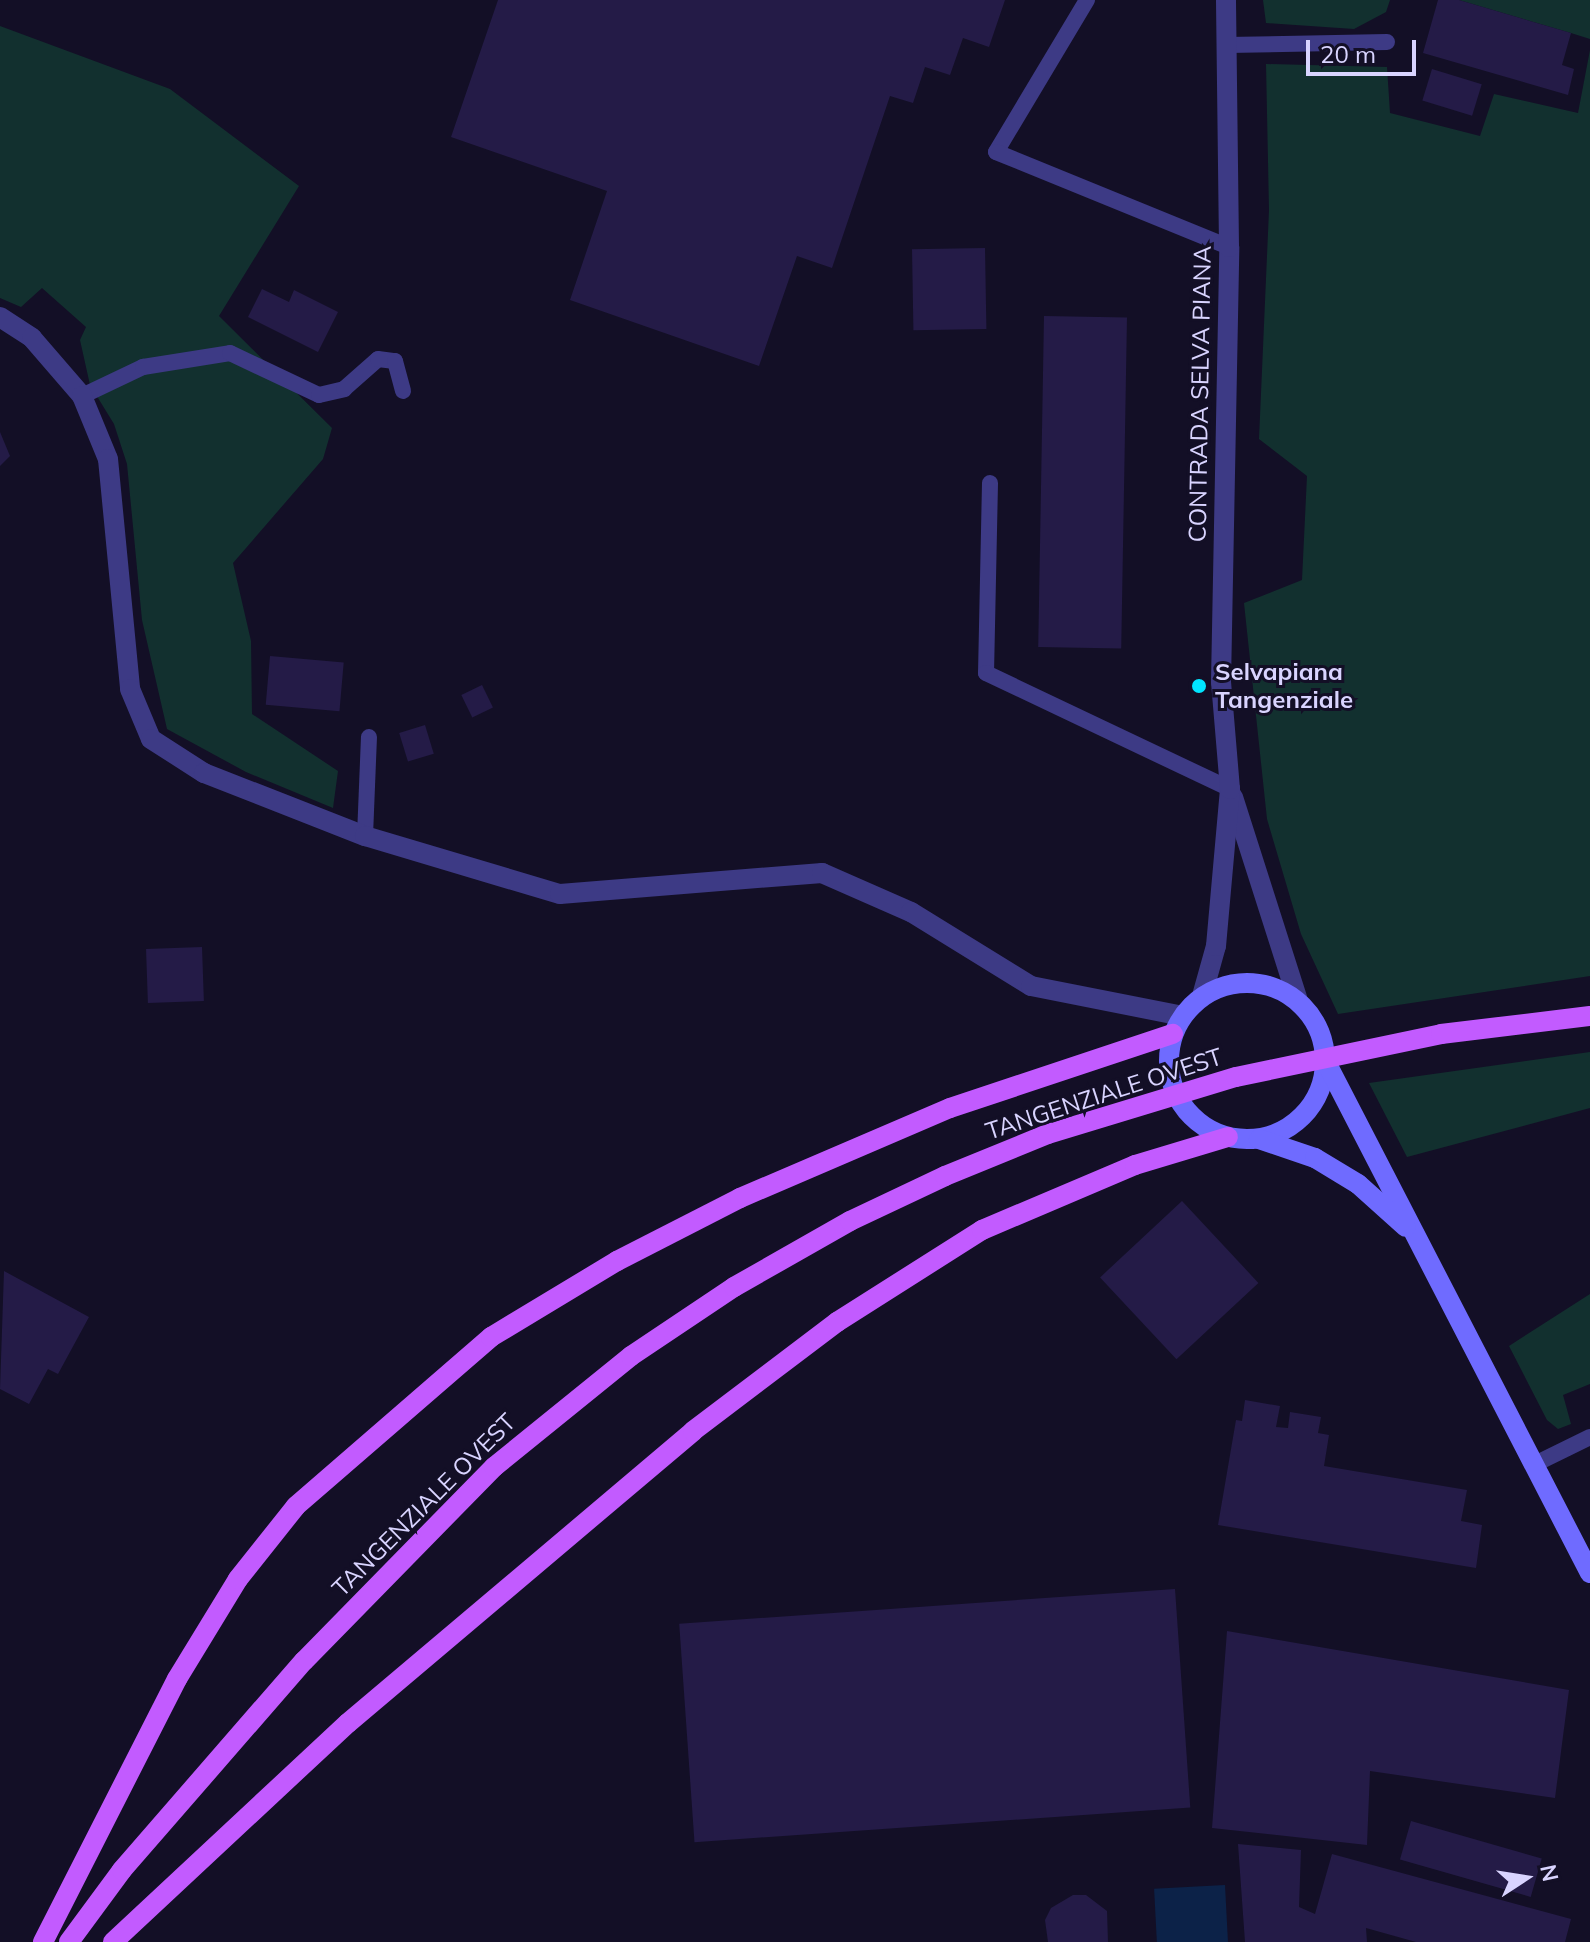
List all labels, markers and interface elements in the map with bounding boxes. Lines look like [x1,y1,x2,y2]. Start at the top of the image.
scale bar [1310,24,1420,74]
text: 20 m [1320,39,1376,69]
street label: CONTRADA SELVA PIANA [1183,245,1217,543]
place label: Selvapiana Tangenziale [1215,658,1353,714]
marker: Selvapiana Tangenziale [1190,677,1208,695]
street label: TANGENZIALE OVEST [982,1042,1226,1146]
street label: TANGENZIALE OVEST [326,1407,522,1603]
north arrow [1486,1838,1566,1918]
text: N [1534,1862,1565,1884]

